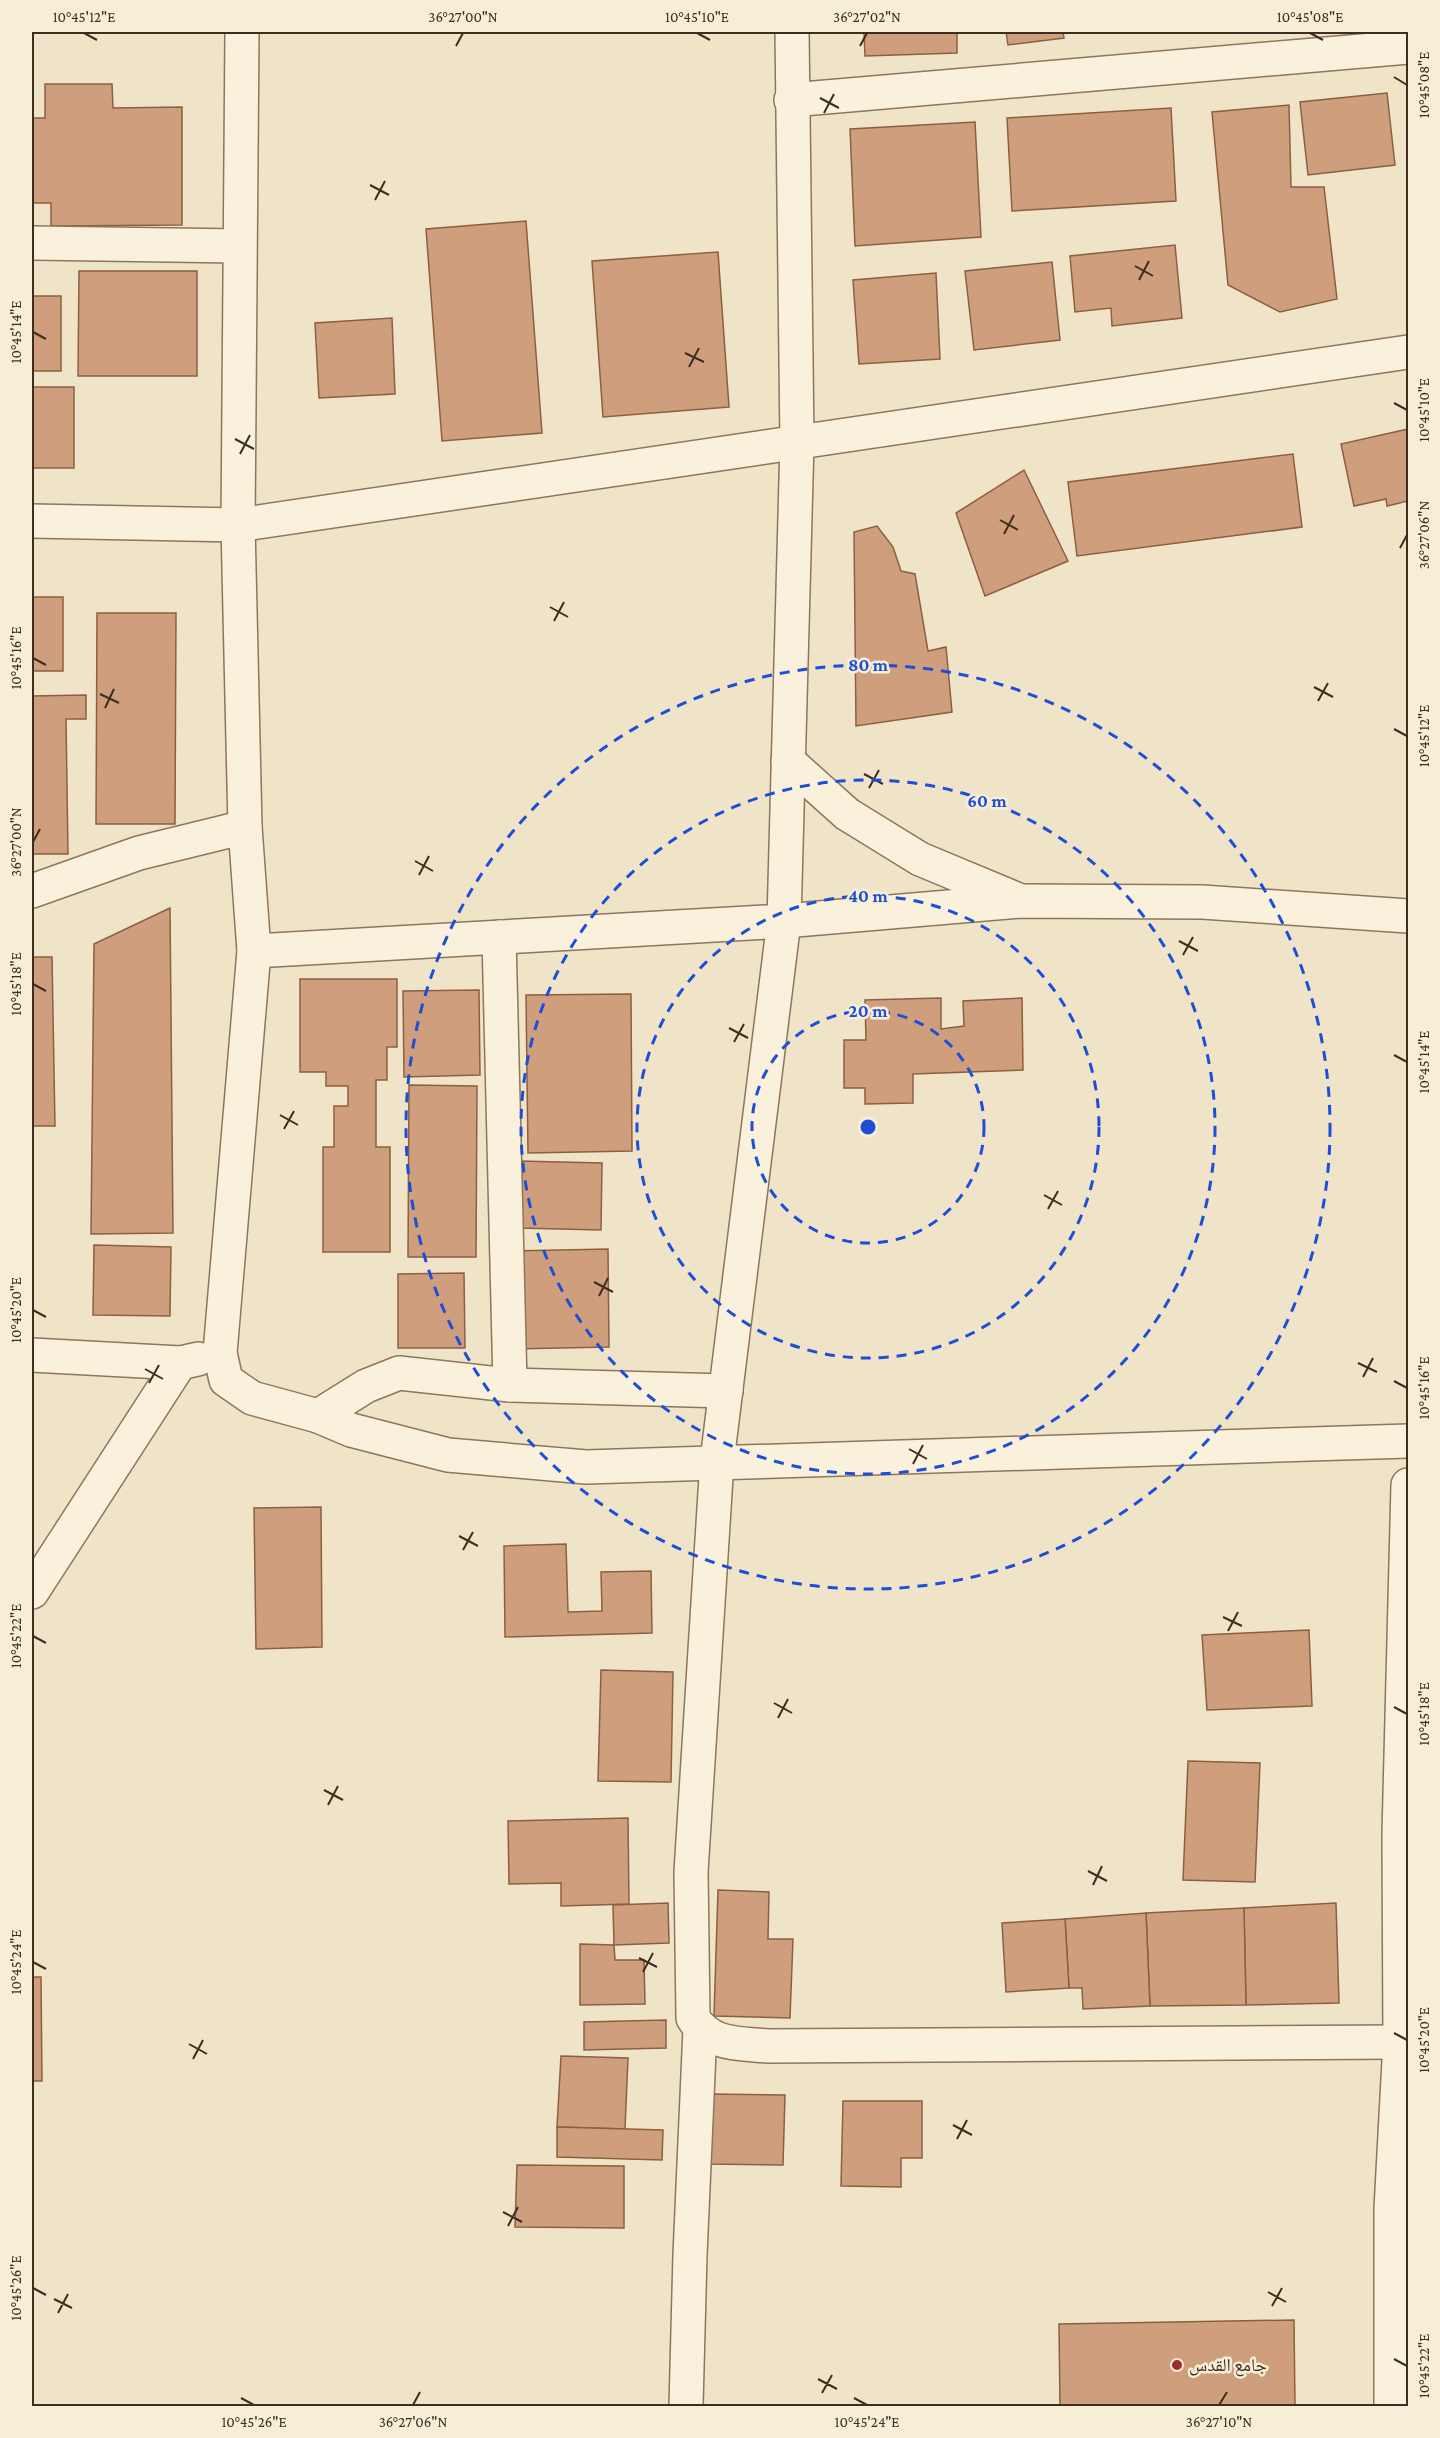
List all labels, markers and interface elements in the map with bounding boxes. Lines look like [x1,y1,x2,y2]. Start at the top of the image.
text: 10°45'12"E [53,9,115,25]
text: 36°27'00"N [428,9,498,25]
text: 10°45'10"E [665,9,729,25]
text: 36°27'02"N [833,9,901,25]
text: 10°45'08"E [1277,9,1343,25]
text: 10°45'08"E [1416,52,1432,118]
text: 10°45'14"E [8,301,24,363]
text: 10°45'10"E [1416,378,1432,442]
text: 36°27'06"N [1416,501,1432,569]
text: 10°45'16"E [8,626,24,690]
text: 80 m [848,655,889,675]
text: 10°45'12"E [1416,705,1432,767]
text: 60 m [967,791,1007,811]
text: 36°27'00"N [8,807,24,877]
text: 40 m [848,886,888,906]
text: 10°45'18"E [8,952,24,1016]
text: 20 m [849,1001,888,1021]
text: 10°45'14"E [1416,1031,1432,1093]
centre of rings [858,1117,878,1137]
text: 10°45'20"E [8,1277,24,1343]
text: 10°45'16"E [1416,1356,1432,1420]
text: 10°45'22"E [8,1604,24,1668]
text: 10°45'18"E [1416,1682,1432,1746]
text: 10°45'24"E [8,1930,24,1995]
text: 10°45'20"E [1416,2007,1432,2073]
text: 10°45'26"E [8,2255,24,2321]
text: 10°45'22"E [1416,2334,1432,2398]
place label: جامع القدس [1189,2355,1267,2377]
marker: جامع القدس [1170,2358,1184,2372]
text: 10°45'26"E [221,2414,287,2430]
text: 36°27'06"N [379,2414,447,2430]
text: 10°45'24"E [835,2414,900,2430]
text: 36°27'10"N [1186,2414,1252,2430]

